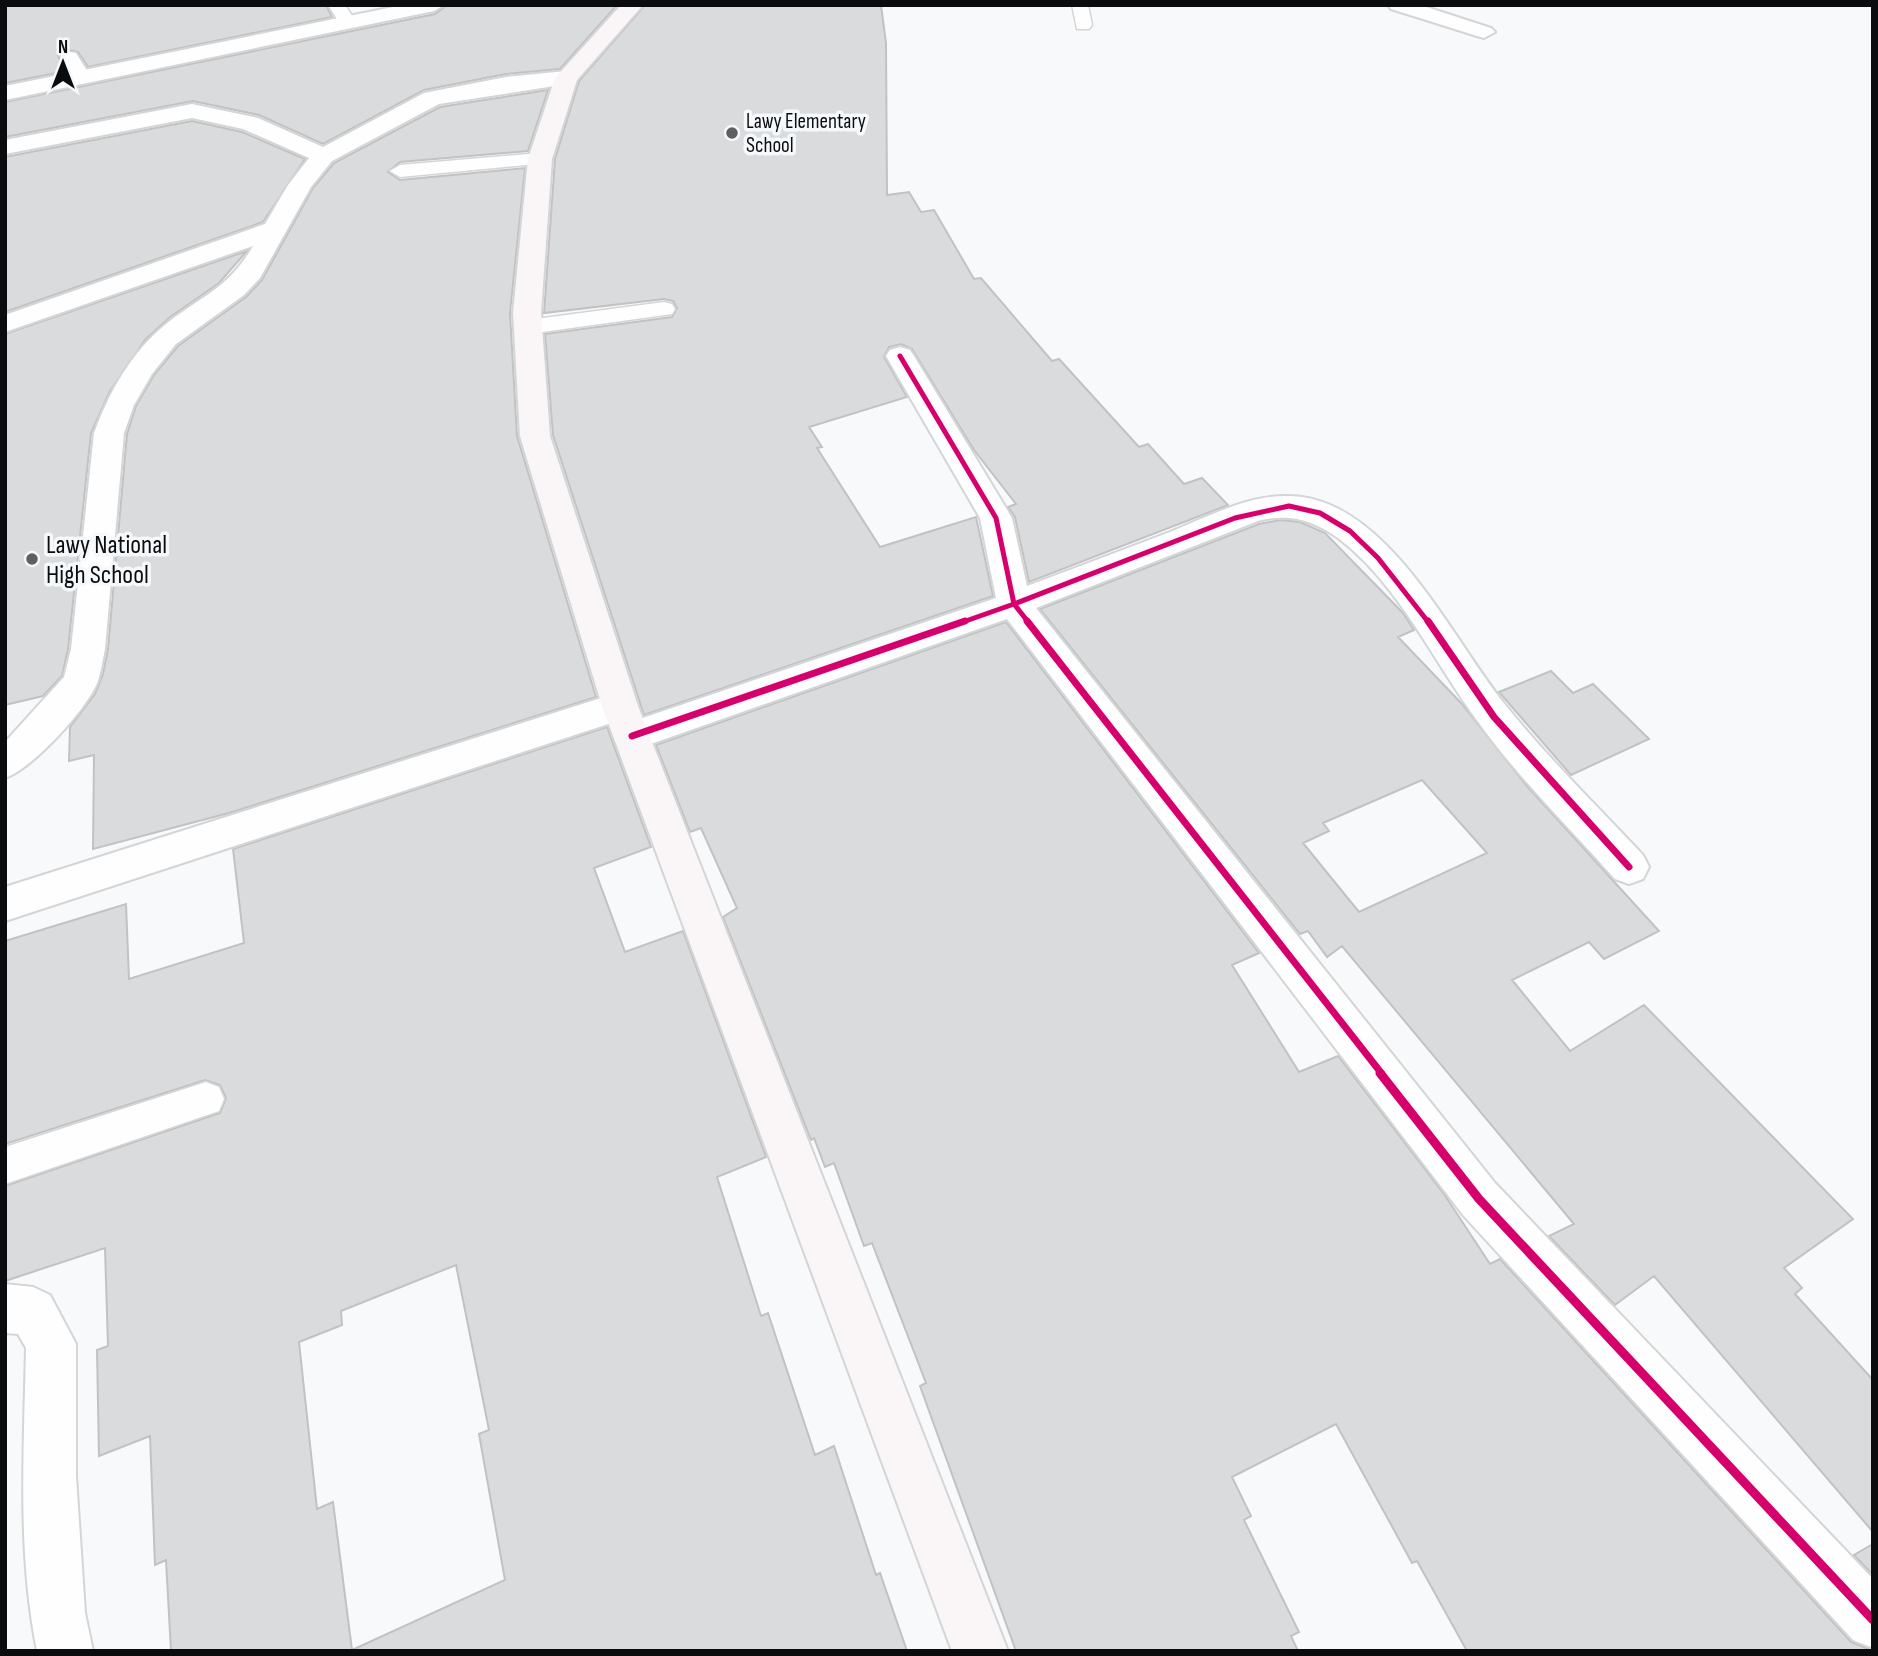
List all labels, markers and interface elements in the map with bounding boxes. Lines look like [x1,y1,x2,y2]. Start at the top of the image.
north arrow [28,28,98,98]
text: N [58,36,68,59]
place label: Lawy Elementary School [746,109,866,158]
marker: Lawy Elementary School [724,125,740,141]
place label: Lawy National High School [46,530,167,591]
marker: Lawy National High School [24,551,40,567]

